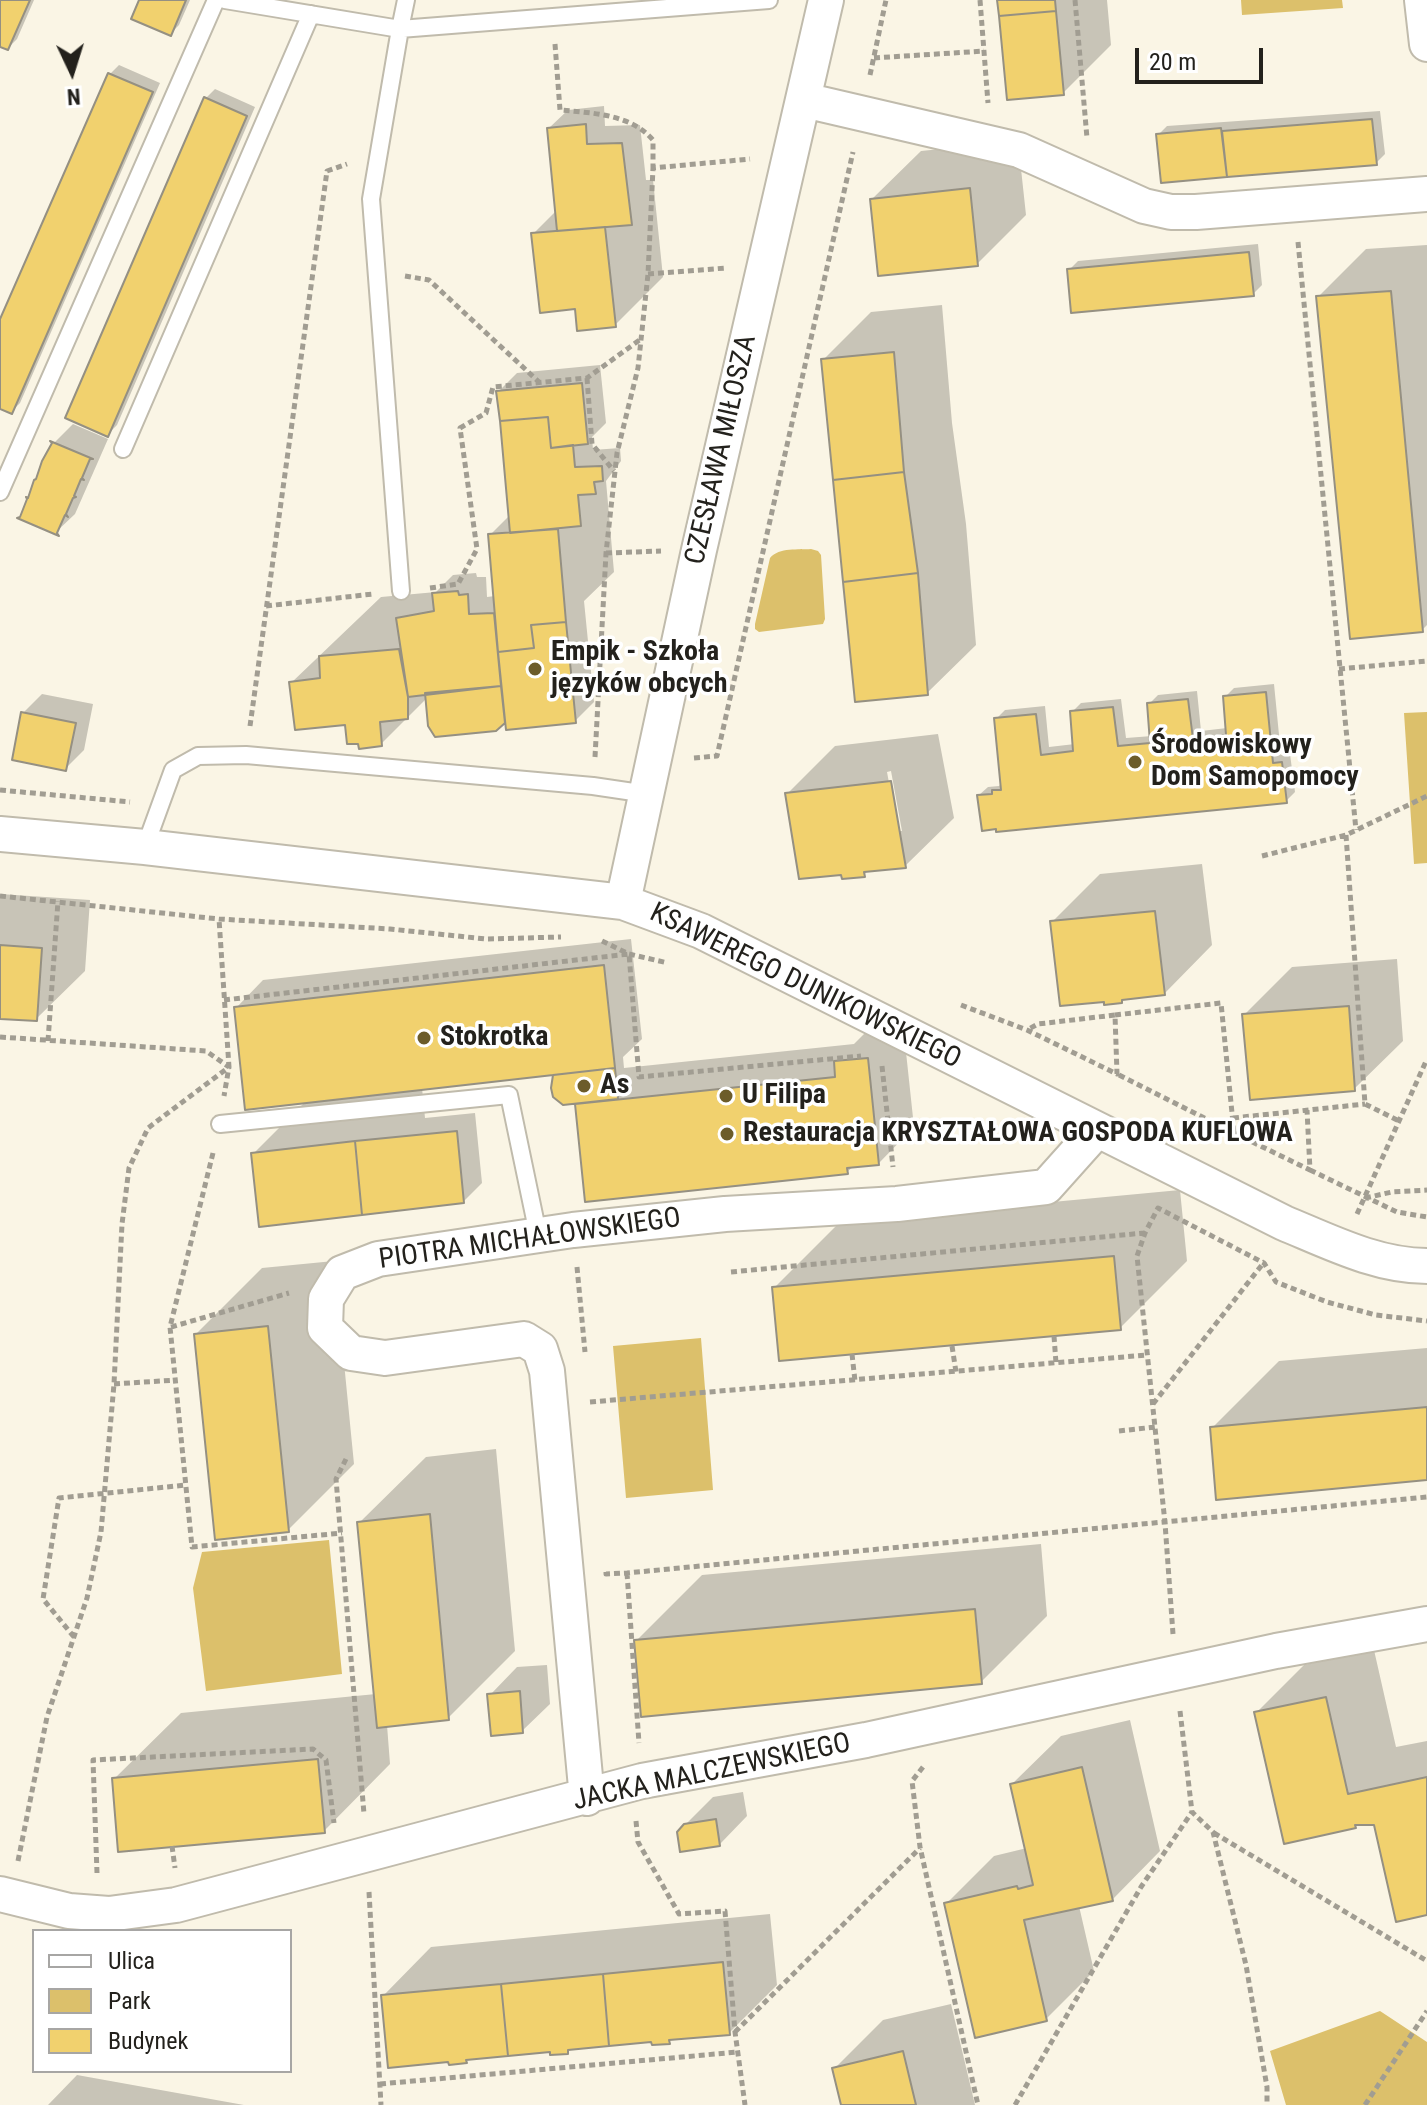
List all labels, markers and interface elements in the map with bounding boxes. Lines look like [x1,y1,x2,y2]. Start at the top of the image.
north arrow [32,32,112,112]
scale bar [1139,32,1267,82]
text: 20 m [1149,48,1196,76]
text: N [66,83,81,109]
street label: CZESŁAWA MIŁOSZA [679,332,765,568]
place label: Empik - Szkoła języków obcych [551,636,728,702]
marker: Empik - Szkoła języków obcych [526,660,544,678]
place label: Środowiskowy Dom Samopomocy [1151,729,1359,795]
marker: Środowiskowy Dom Samopomocy [1126,753,1144,771]
street label: KSAWEREGO DUNIKOWSKIEGO [644,897,966,1077]
place label: Stokrotka [440,1021,548,1055]
marker: Stokrotka [415,1029,433,1047]
place label: As [600,1069,629,1103]
marker: As [575,1077,593,1095]
place label: U Filipa [742,1079,826,1113]
marker: U Filipa [717,1087,735,1105]
place label: Restauracja KRYSZTAŁOWA GOSPODA KUFLOWA [743,1117,1293,1151]
marker: Restauracja KRYSZTAŁOWA GOSPODA KUFLOWA [718,1125,736,1143]
street label: PIOTRA MICHAŁOWSKIEGO [377,1202,683,1278]
street label: JACKA MALCZEWSKIEGO [570,1727,854,1819]
legend [32,1929,292,2073]
text: Ulica [108,1947,155,1975]
text: Park [108,1987,151,2015]
text: Budynek [108,2027,188,2055]

